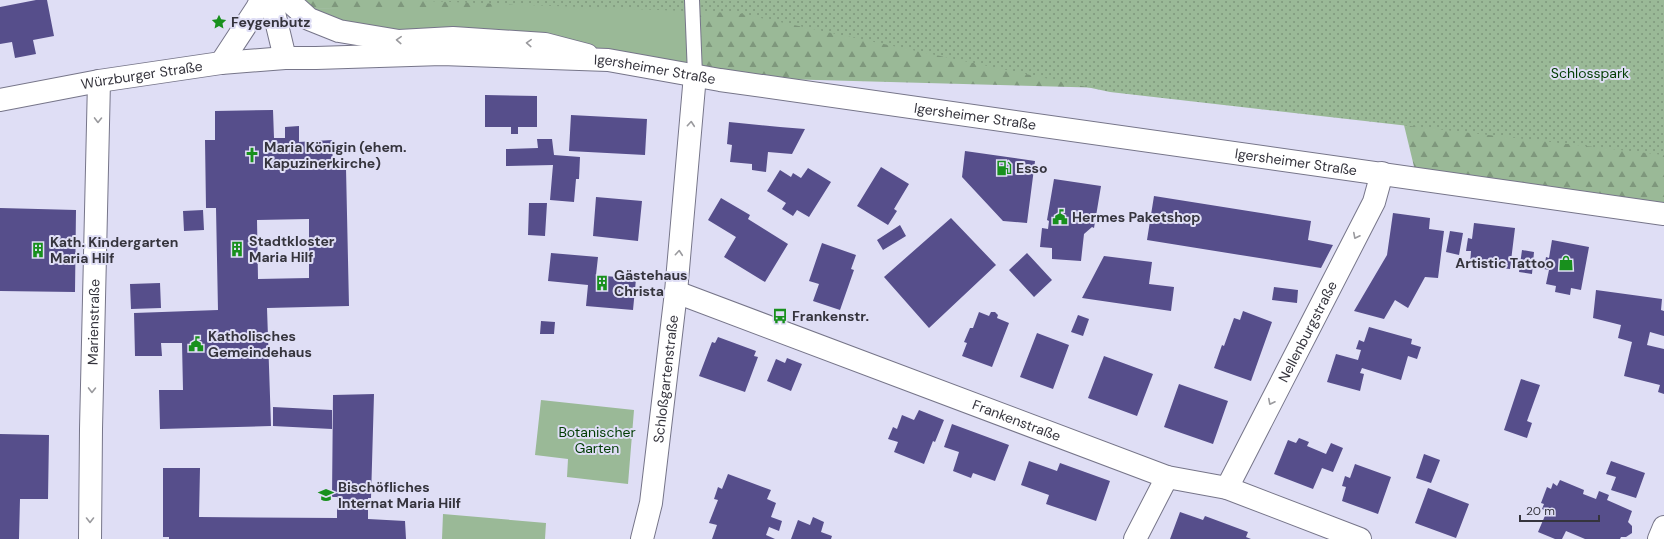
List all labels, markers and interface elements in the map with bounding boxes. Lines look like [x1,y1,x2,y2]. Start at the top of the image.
place icon: Feygenbutz [210,13,228,31]
place label: Feygenbutz [231,13,310,31]
one-way arrow [396,35,402,44]
one-way arrow [526,38,532,47]
street label: Igersheimer Straße [594,50,717,88]
street label: Würzburger Straße [79,57,204,93]
park label: Schlosspark [1551,64,1629,82]
street label: Igersheimer Straße [913,99,1037,134]
one-way arrow [94,117,102,123]
one-way arrow [686,121,695,127]
place label: Maria Königin (ehem. Kapuzinerkirche) [264,138,407,172]
street label: Igersheimer Straße [1234,144,1358,179]
church icon: Maria Königin (ehem. Kapuzinerkirche) [243,146,261,164]
fuel station icon: Esso [995,159,1013,177]
place label: Esso [1016,159,1048,177]
public building icon: Hermes Paketshop [1051,208,1069,226]
place label: Hermes Paketshop [1072,208,1201,226]
place label: Stadtkloster Maria Hilf [249,232,335,266]
one-way arrow [1353,232,1361,239]
place label: Kath. Kindergarten Maria Hilf [50,233,178,267]
building icon: Stadtkloster Maria Hilf [228,240,246,258]
building icon: Kath. Kindergarten Maria Hilf [29,241,47,259]
one-way arrow [675,250,684,256]
place label: Artistic Tattoo [1455,254,1554,272]
shop icon: Artistic Tattoo [1557,254,1575,272]
place label: Gästehaus Christa [614,266,688,300]
building icon: Gästehaus Christa [593,274,611,292]
street label: Nellenburgstraße [1274,278,1341,385]
street label: Marienstraße [83,279,103,365]
bus stop icon: Frankenstr. [771,307,789,325]
place label: Frankenstr. [792,307,869,325]
street label: Schloßgartenstraße [649,314,682,444]
place label: Katholisches Gemeindehaus [208,327,312,361]
public building icon: Katholisches Gemeindehaus [187,335,205,353]
one-way arrow [88,387,96,393]
street label: Frankenstraße [970,396,1063,445]
one-way arrow [1268,398,1276,405]
park label: Botanischer Garten [558,423,636,457]
place label: Bischöfliches Internat Maria Hilf [338,478,461,512]
school or university icon: Bischöfliches Internat Maria Hilf [317,486,335,504]
scale bar [1520,497,1599,523]
text: 20 m [1526,503,1555,519]
one-way arrow [86,517,94,523]

